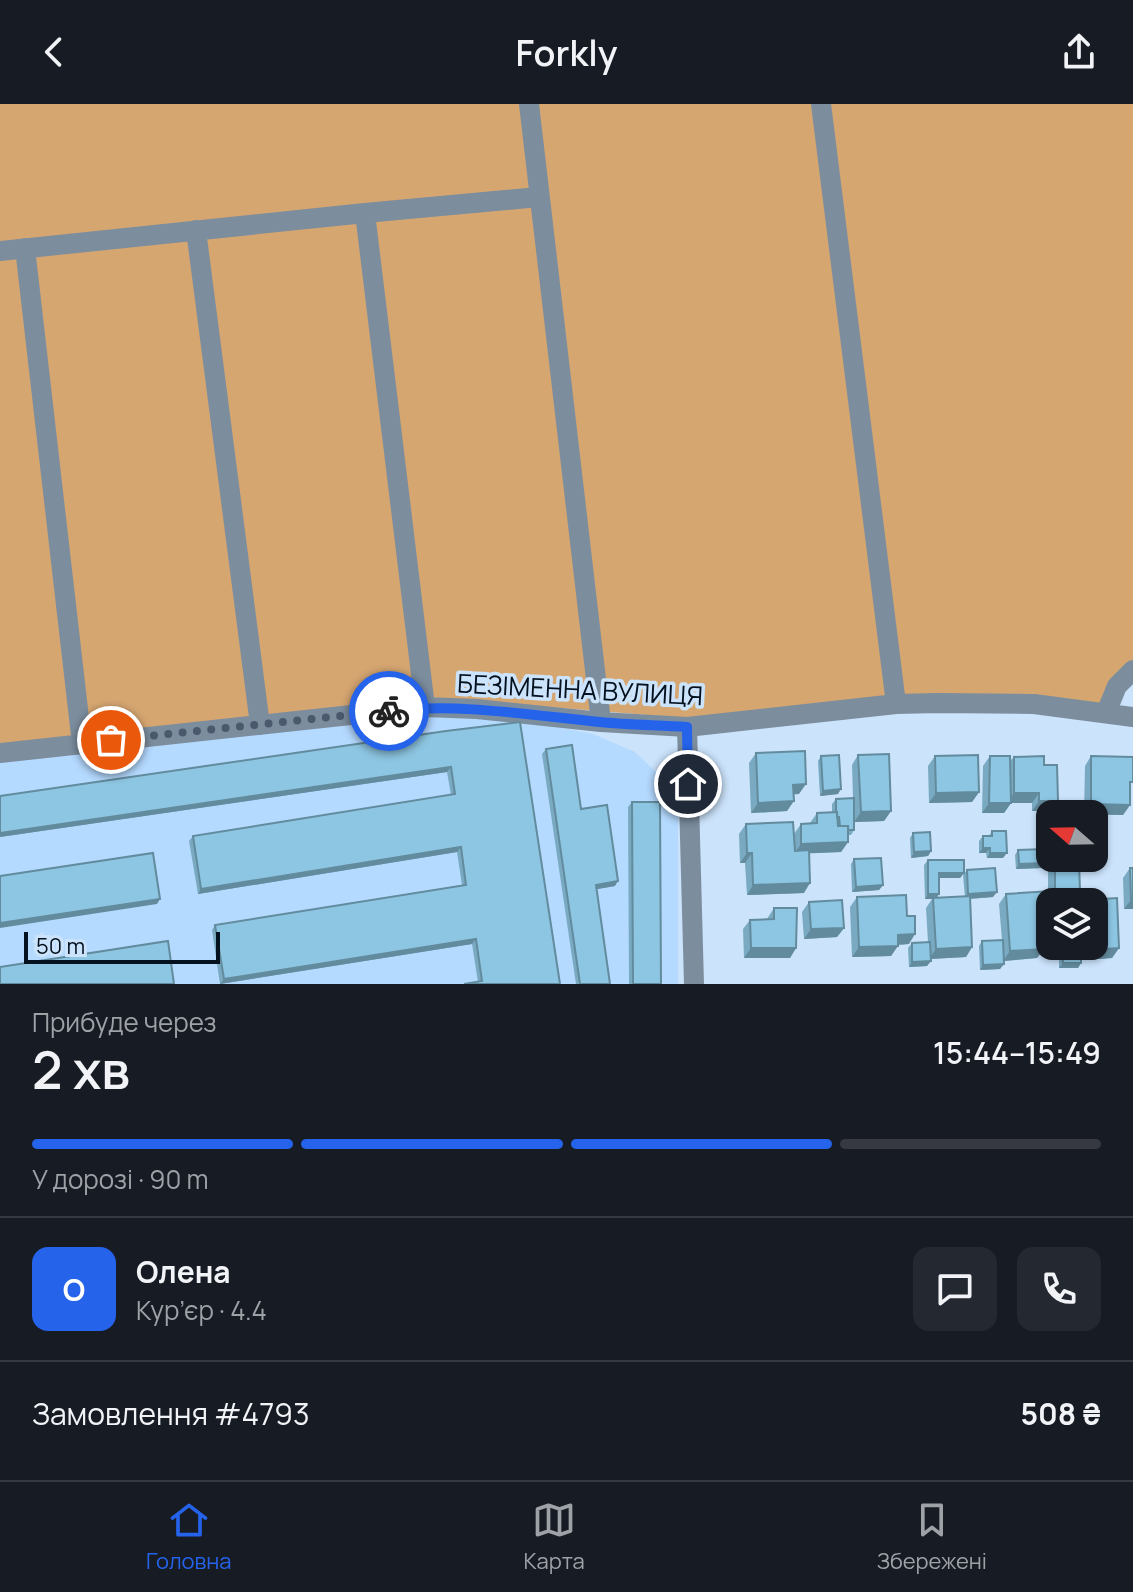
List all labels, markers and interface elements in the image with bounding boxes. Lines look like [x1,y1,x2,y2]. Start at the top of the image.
text: Forkly [515,28,618,77]
icon: back [32,30,76,74]
icon: share [1057,30,1101,74]
street label: БЕЗІМЕННА ВУЛИЦЯ [456,665,704,713]
courier [349,671,429,751]
icon: bike [367,689,411,733]
pin [77,706,145,774]
icon: bag [89,718,133,762]
pin [654,750,722,818]
icon: home [666,762,710,806]
north arrow [1036,800,1108,872]
map controls [1036,800,1108,960]
button: layers [1036,888,1108,960]
scale bar [24,928,220,964]
text: 50 m [36,931,85,961]
text: Прибуде через [32,1004,217,1040]
text: 15:44–15:49 [933,1032,1101,1073]
text: 2 хв [32,1034,130,1105]
text: У дорозі · 90 m [32,1161,209,1197]
button: chat [913,1247,997,1331]
button: phone [1017,1247,1101,1331]
text: Олена [136,1251,231,1292]
text: О [63,1269,85,1310]
text: Кур’єр · 4.4 [136,1292,267,1328]
text: Замовлення #4793 [32,1393,310,1434]
text: 508 ₴ [1021,1393,1101,1434]
tab: Головна [146,1498,232,1576]
tab: Карта [524,1498,585,1576]
tab: Збережені [877,1498,987,1576]

